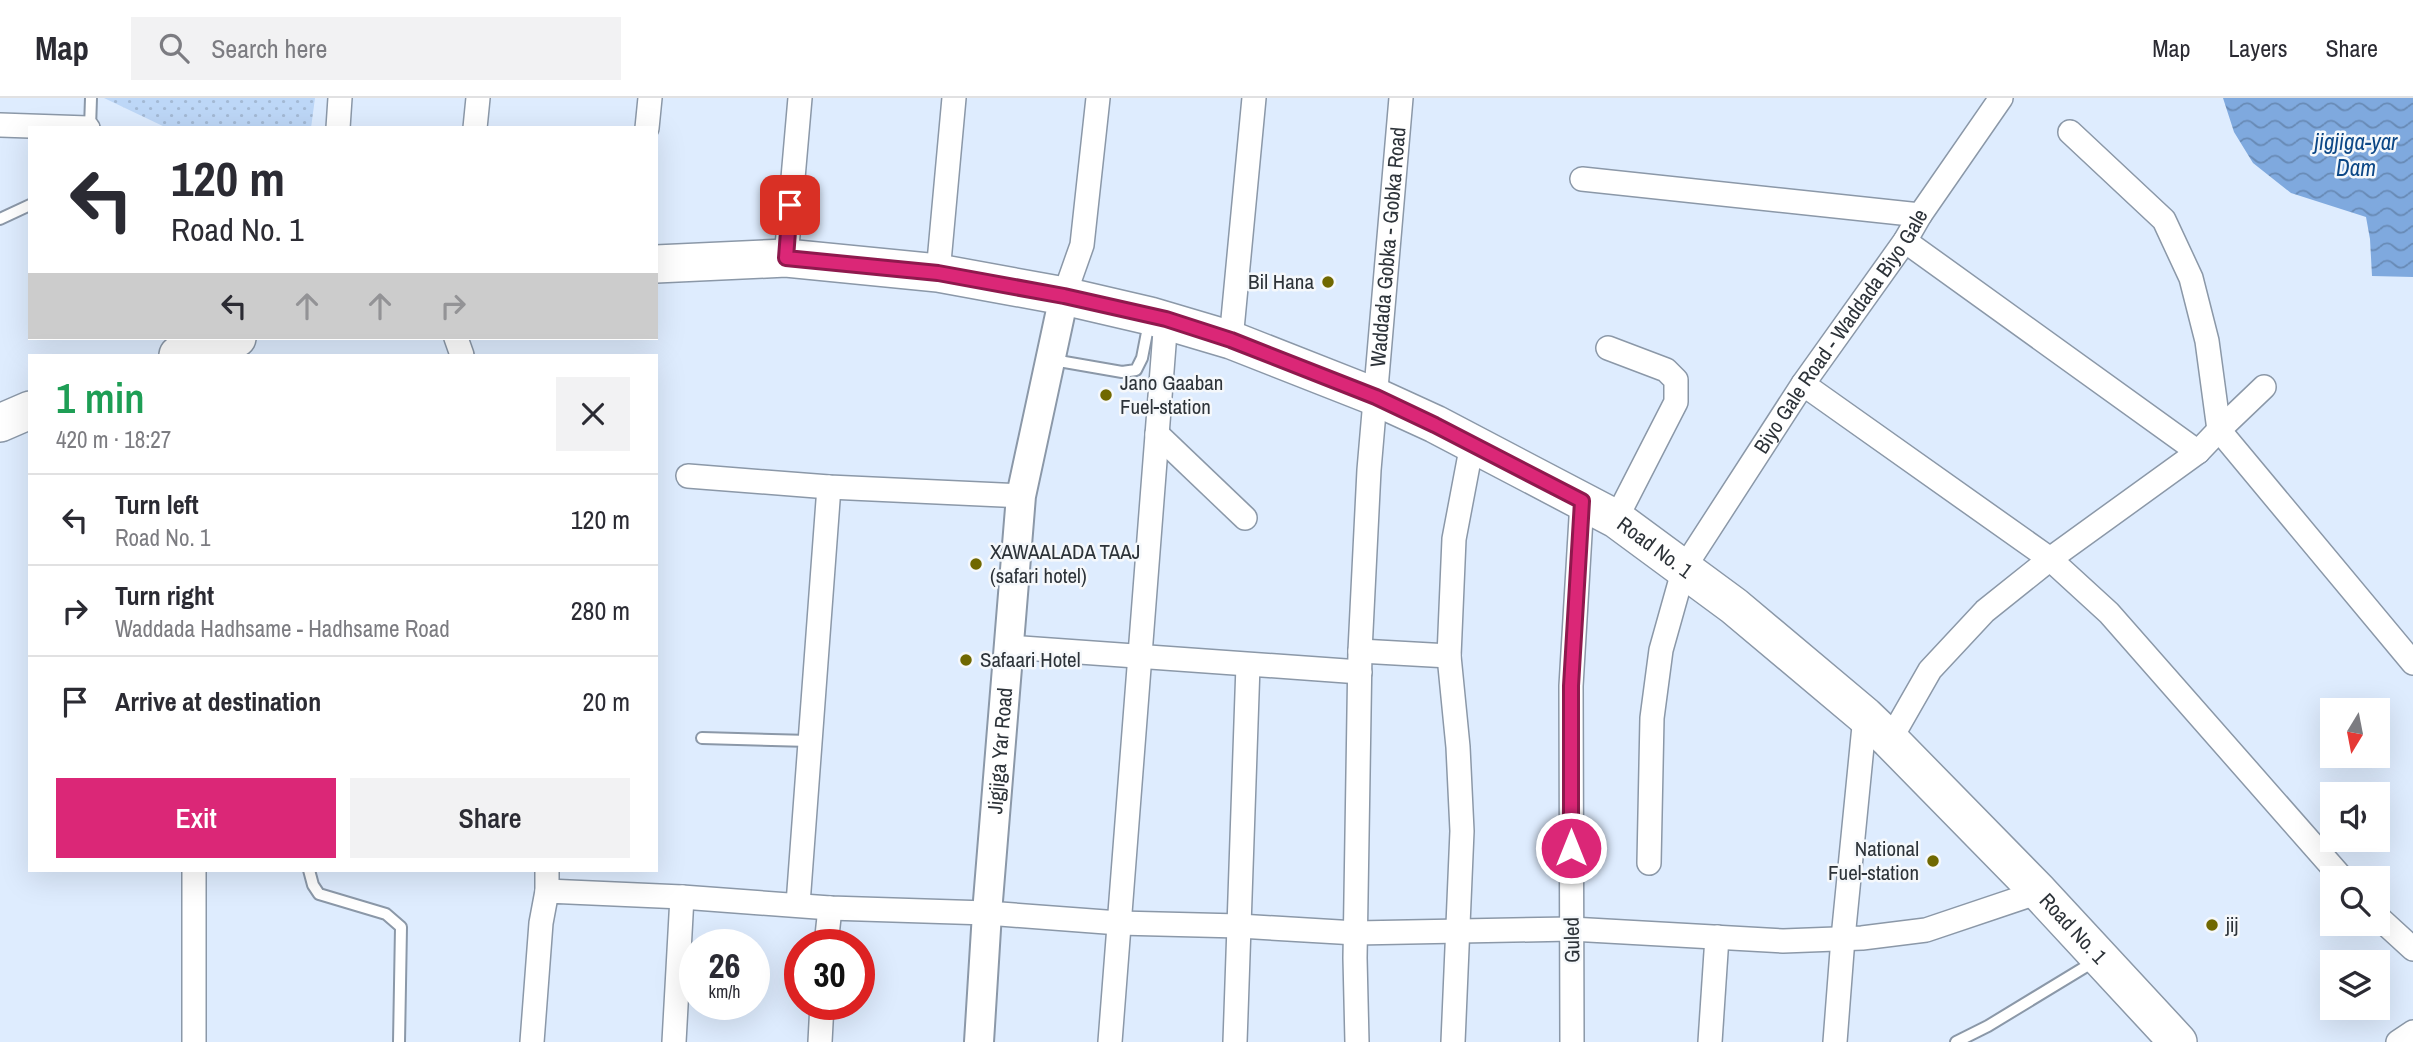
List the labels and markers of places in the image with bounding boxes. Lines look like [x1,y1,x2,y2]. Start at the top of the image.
pin [760,175,820,235]
place label: Bil Hana [1248,267,1314,296]
marker: Bil Hana [1320,274,1336,290]
place label: Jano Gaaban Fuel-station [1120,368,1223,421]
marker: Jano Gaaban Fuel-station [1098,387,1114,403]
place label: XAWAALADA TAAJ (safari hotel) [990,537,1140,590]
marker: XAWAALADA TAAJ (safari hotel) [968,556,984,572]
place label: Safaari Hotel [980,645,1081,674]
marker: Safaari Hotel [958,652,974,668]
place label: National Fuel-station [1828,834,1919,887]
marker: National Fuel-station [1925,853,1941,869]
place label: jij [2225,910,2238,939]
marker: jij [2204,917,2220,933]

